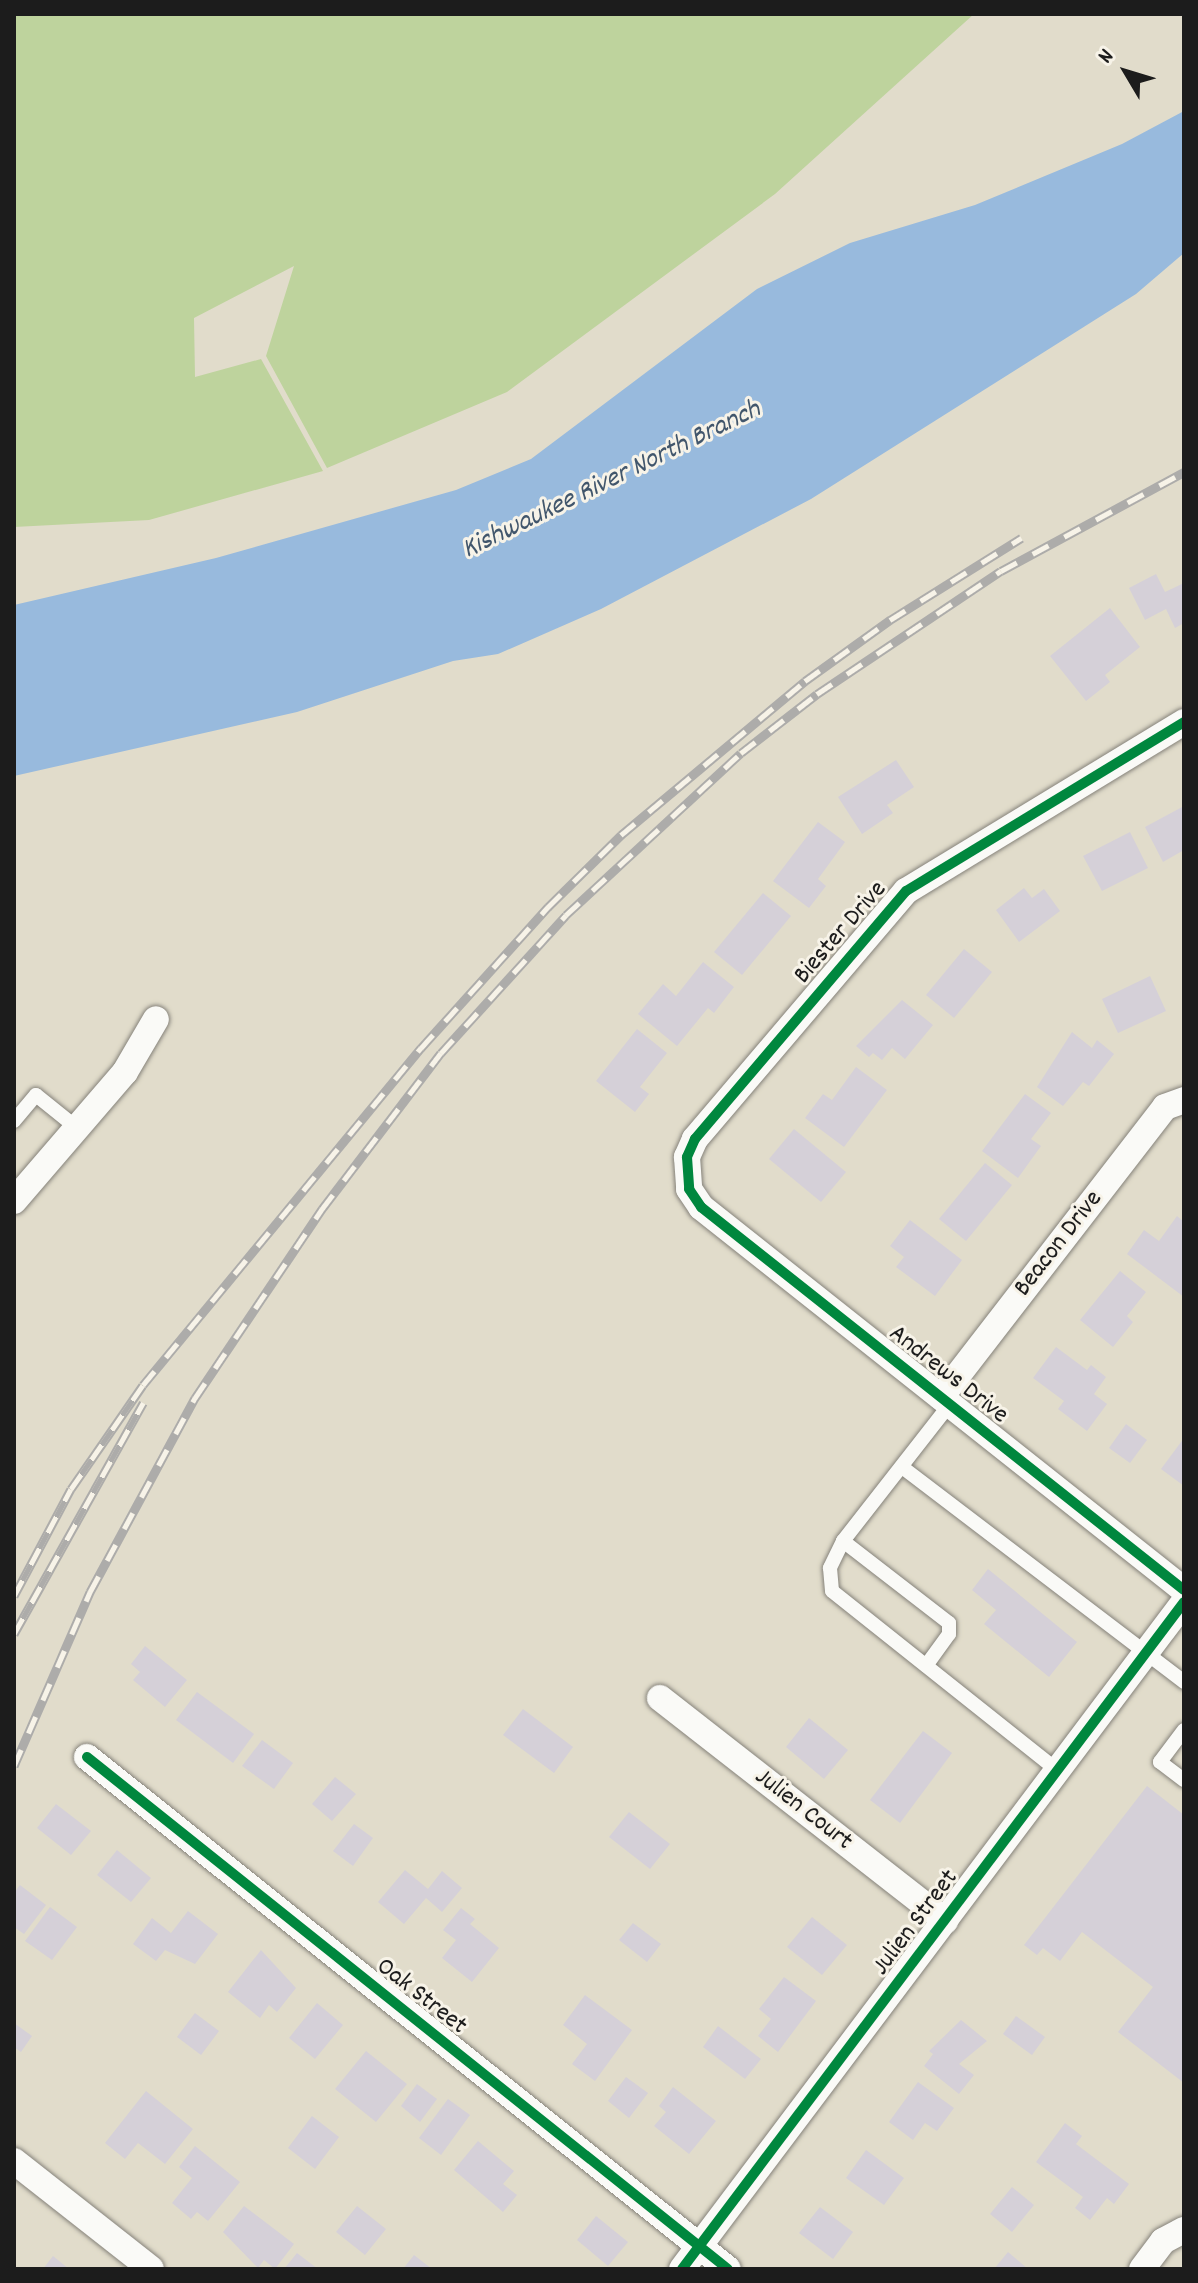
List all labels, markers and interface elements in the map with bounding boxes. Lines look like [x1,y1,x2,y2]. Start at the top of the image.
north arrow [1086,32,1166,112]
text: N [1091,43,1122,71]
water label: Kishwaukee River North Branch [457,394,767,568]
street label: Biester Drive [788,875,894,991]
street label: Beacon Drive [1008,1185,1110,1303]
street label: Andrews Drive [882,1319,1014,1431]
street label: Julien Court [748,1762,858,1858]
street label: Julien Street [866,1864,966,1982]
street label: Oak Street [369,1952,473,2042]

